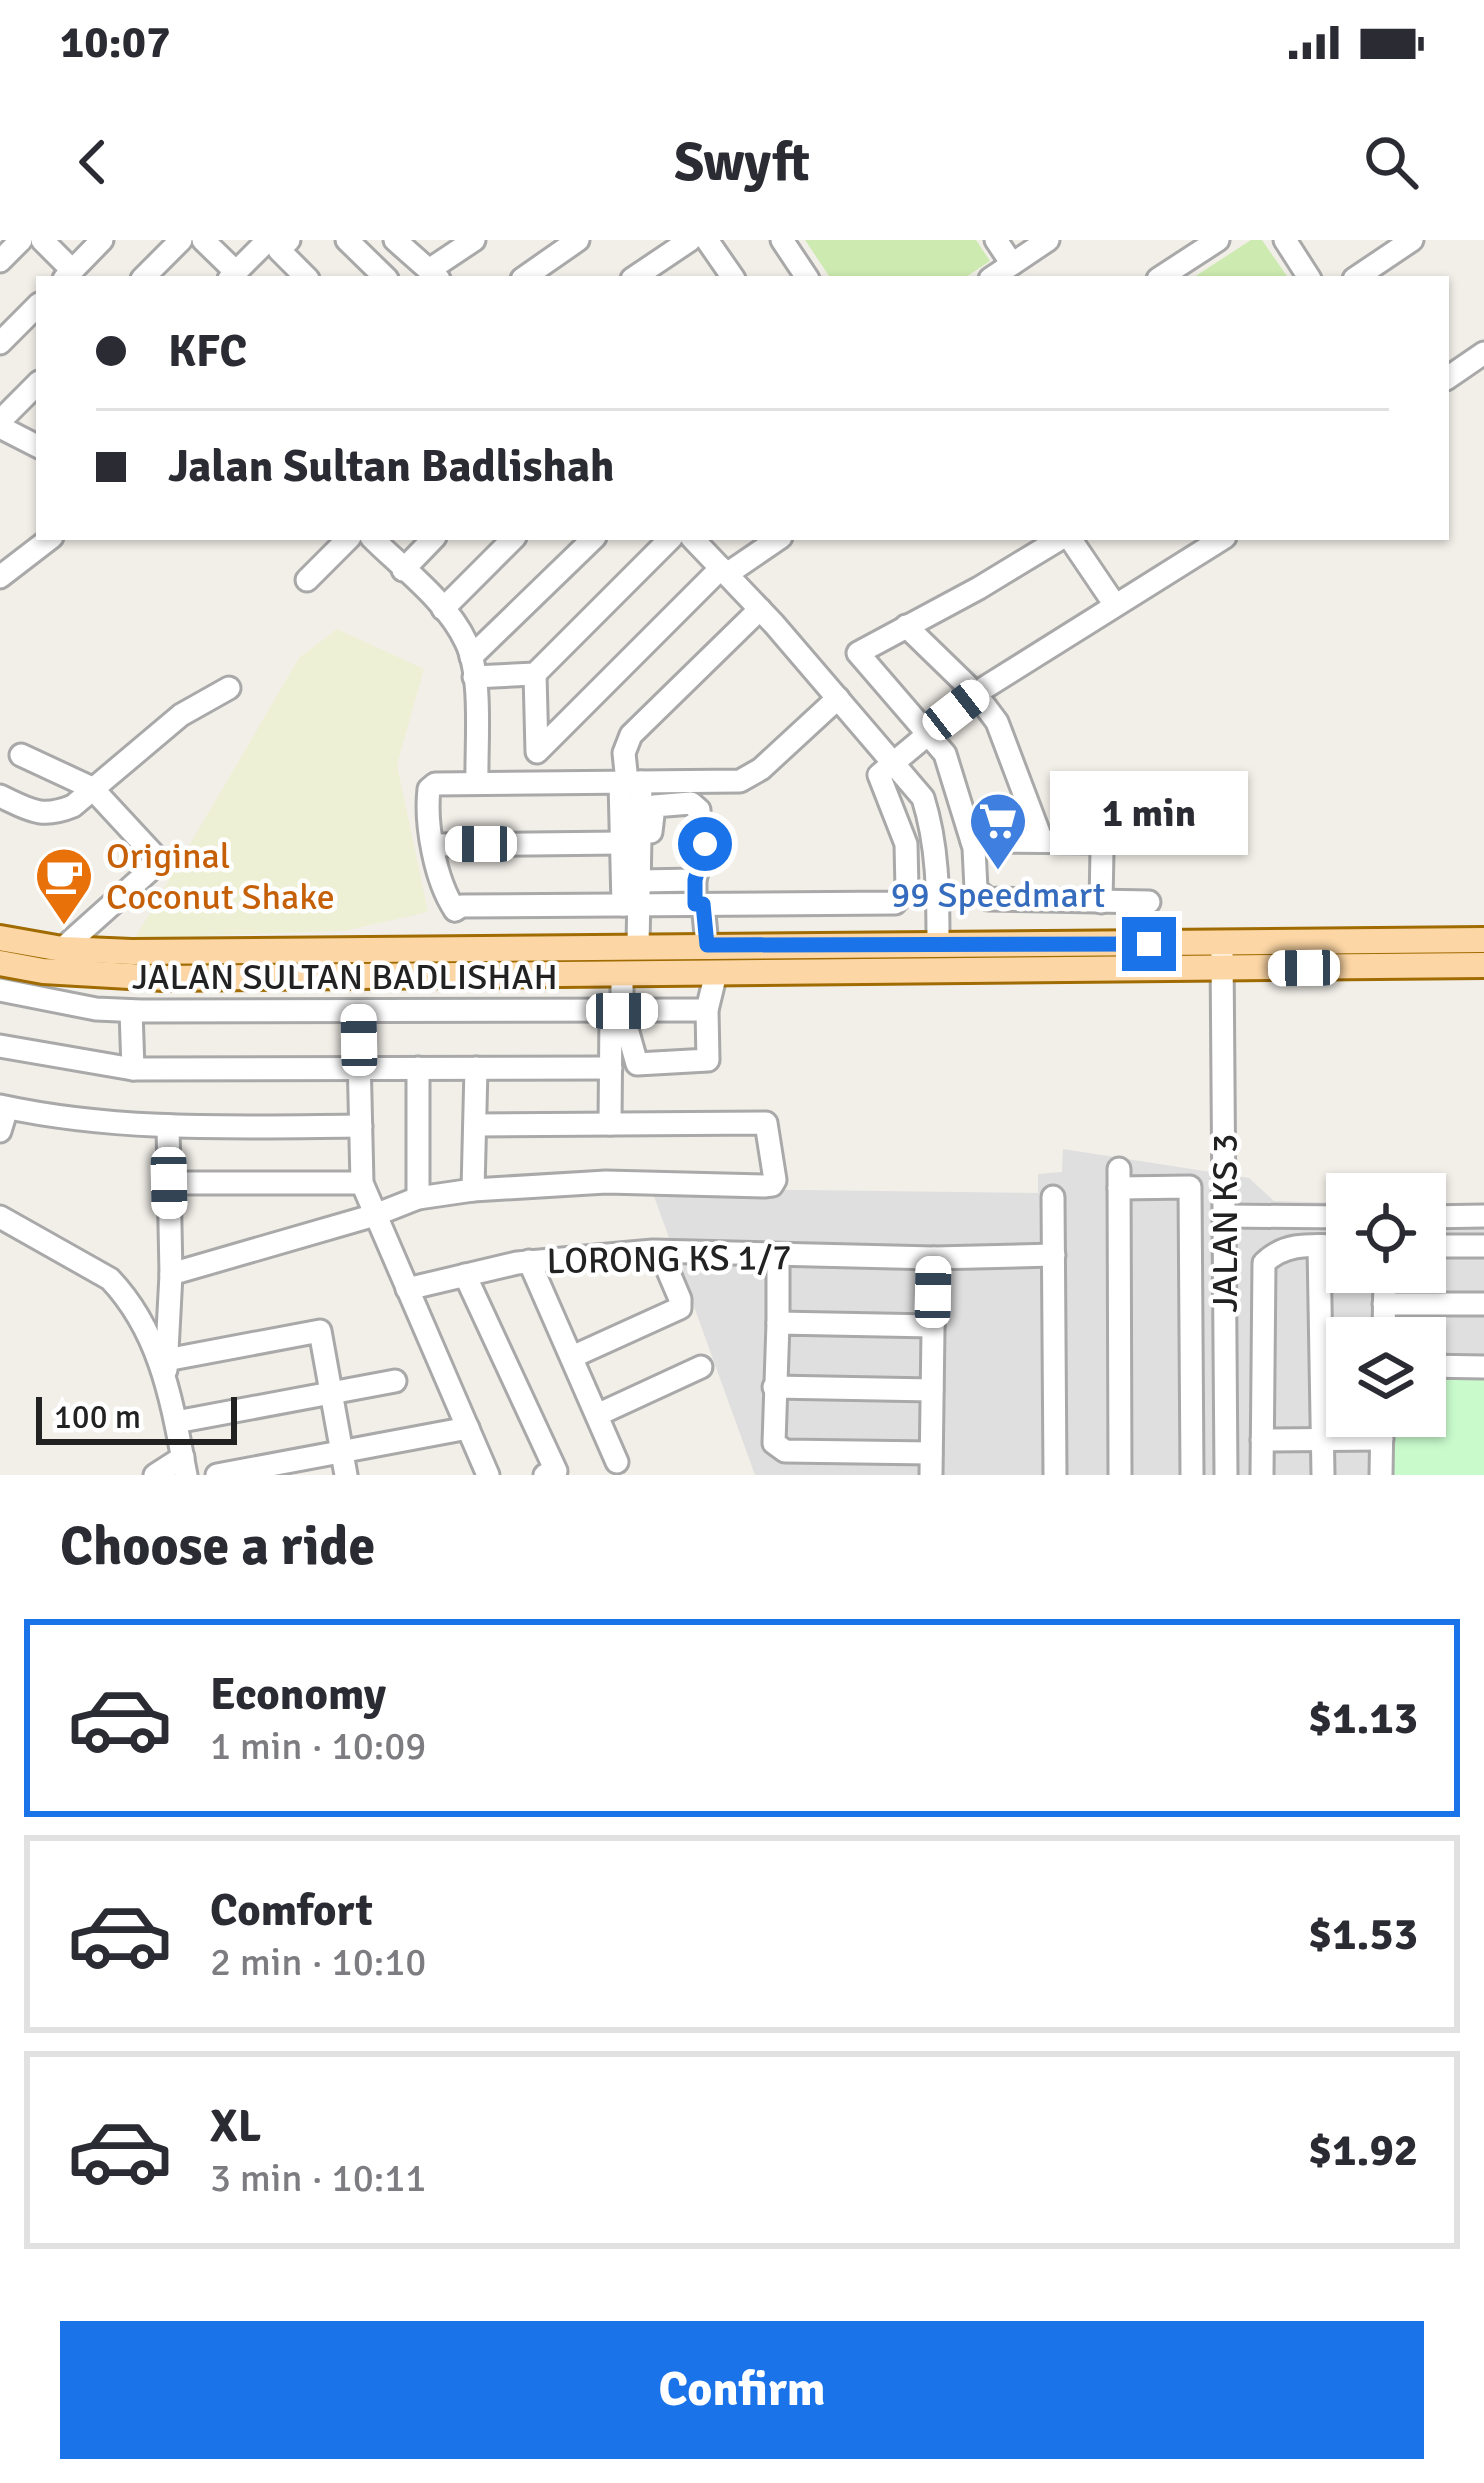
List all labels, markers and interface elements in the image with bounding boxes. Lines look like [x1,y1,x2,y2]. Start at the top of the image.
text: 10:07 [60,15,170,70]
icon: back [60,129,126,195]
text: Swyft [674,129,810,196]
icon: search [1358,129,1424,195]
text: KFC [168,324,247,379]
text: Jalan Sultan Badlishah [168,439,614,494]
car [917,674,995,746]
callout: 1 min [1050,770,1248,854]
text: 1 min [1102,789,1196,837]
supermarket icon: 99 Speedmart [967,790,1029,872]
route start [678,817,732,871]
car [445,826,517,862]
place label: Original Coconut Shake [106,834,335,920]
cafe icon: Original Coconut Shake [33,845,95,927]
place label: 99 Speedmart [891,873,1105,918]
route end [1122,917,1176,971]
car [1268,949,1340,987]
street label: JALAN SULTAN BADLISHAH [132,955,558,1000]
car [586,993,658,1029]
car [340,1004,378,1076]
street label: JALAN KS 3 [1203,1133,1248,1313]
car [150,1147,188,1219]
map controls [1326,1173,1446,1437]
button: locate [1326,1173,1446,1293]
street label: LORONG KS 1/7 [546,1235,792,1284]
car [914,1256,952,1328]
button: layers [1326,1317,1446,1437]
scale bar [36,1391,237,1444]
text: 100 m [54,1397,141,1438]
text: Choose a ride [60,1513,375,1580]
icon: car [66,1664,174,1772]
text: Economy [210,1667,386,1722]
text: $1.13 [1308,1691,1418,1746]
text: 1 min · 10:09 [210,1722,426,1770]
icon: car [66,1880,174,1988]
text: Comfort [210,1883,373,1938]
text: $1.53 [1308,1907,1418,1962]
text: 2 min · 10:10 [210,1938,426,1986]
icon: car [66,2096,174,2204]
text: XL [210,2099,261,2154]
text: $1.92 [1308,2123,1418,2178]
text: 3 min · 10:11 [210,2154,426,2202]
button: Confirm [60,2321,1424,2459]

